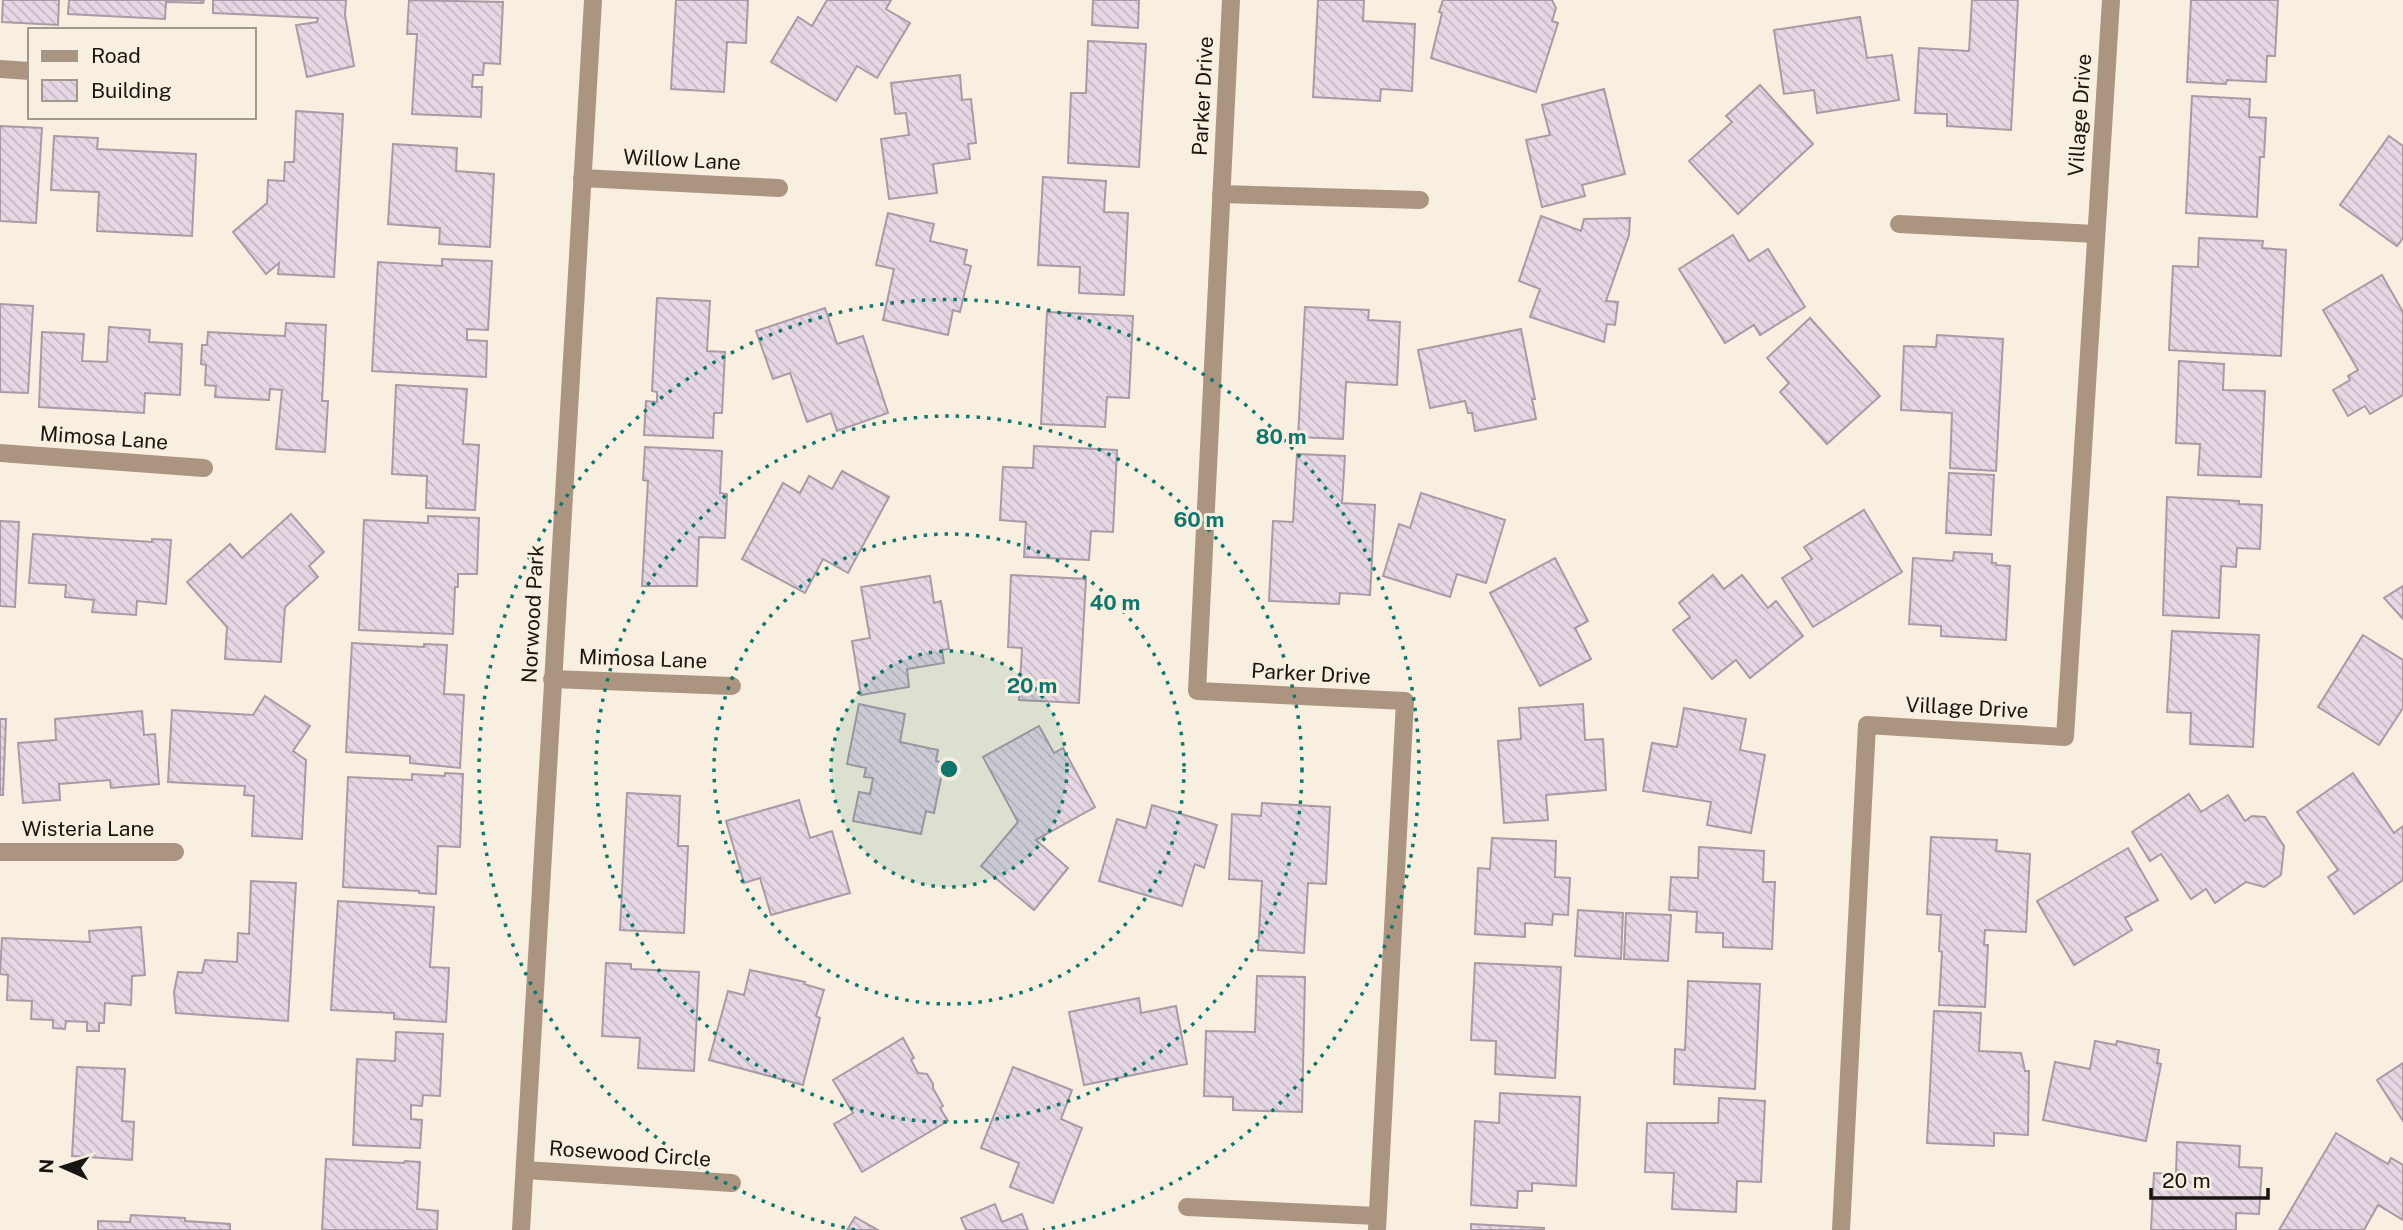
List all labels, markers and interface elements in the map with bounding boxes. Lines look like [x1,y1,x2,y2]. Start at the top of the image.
legend [28,28,256,119]
street label: Parker Drive [1187,36,1218,156]
text: Road [91,43,141,68]
street label: Village Drive [2063,53,2096,177]
text: Building [91,78,172,103]
street label: Willow Lane [623,144,741,175]
street label: Mimosa Lane [39,421,169,454]
text: 80 m [1255,424,1307,449]
text: 60 m [1174,507,1224,532]
street label: Norwood Park [516,544,549,684]
text: 40 m [1090,590,1140,615]
street label: Mimosa Lane [578,644,708,673]
street label: Parker Drive [1251,658,1371,689]
text: 20 m [1007,673,1057,698]
street label: Village Drive [1905,692,2029,723]
centre of rings [937,757,961,781]
street label: Wisteria Lane [22,816,154,841]
north arrow [28,1132,98,1202]
street label: Rosewood Circle [548,1135,712,1172]
scale bar [2151,1156,2268,1200]
text: N [35,1158,57,1174]
text: 20 m [2162,1168,2211,1193]

